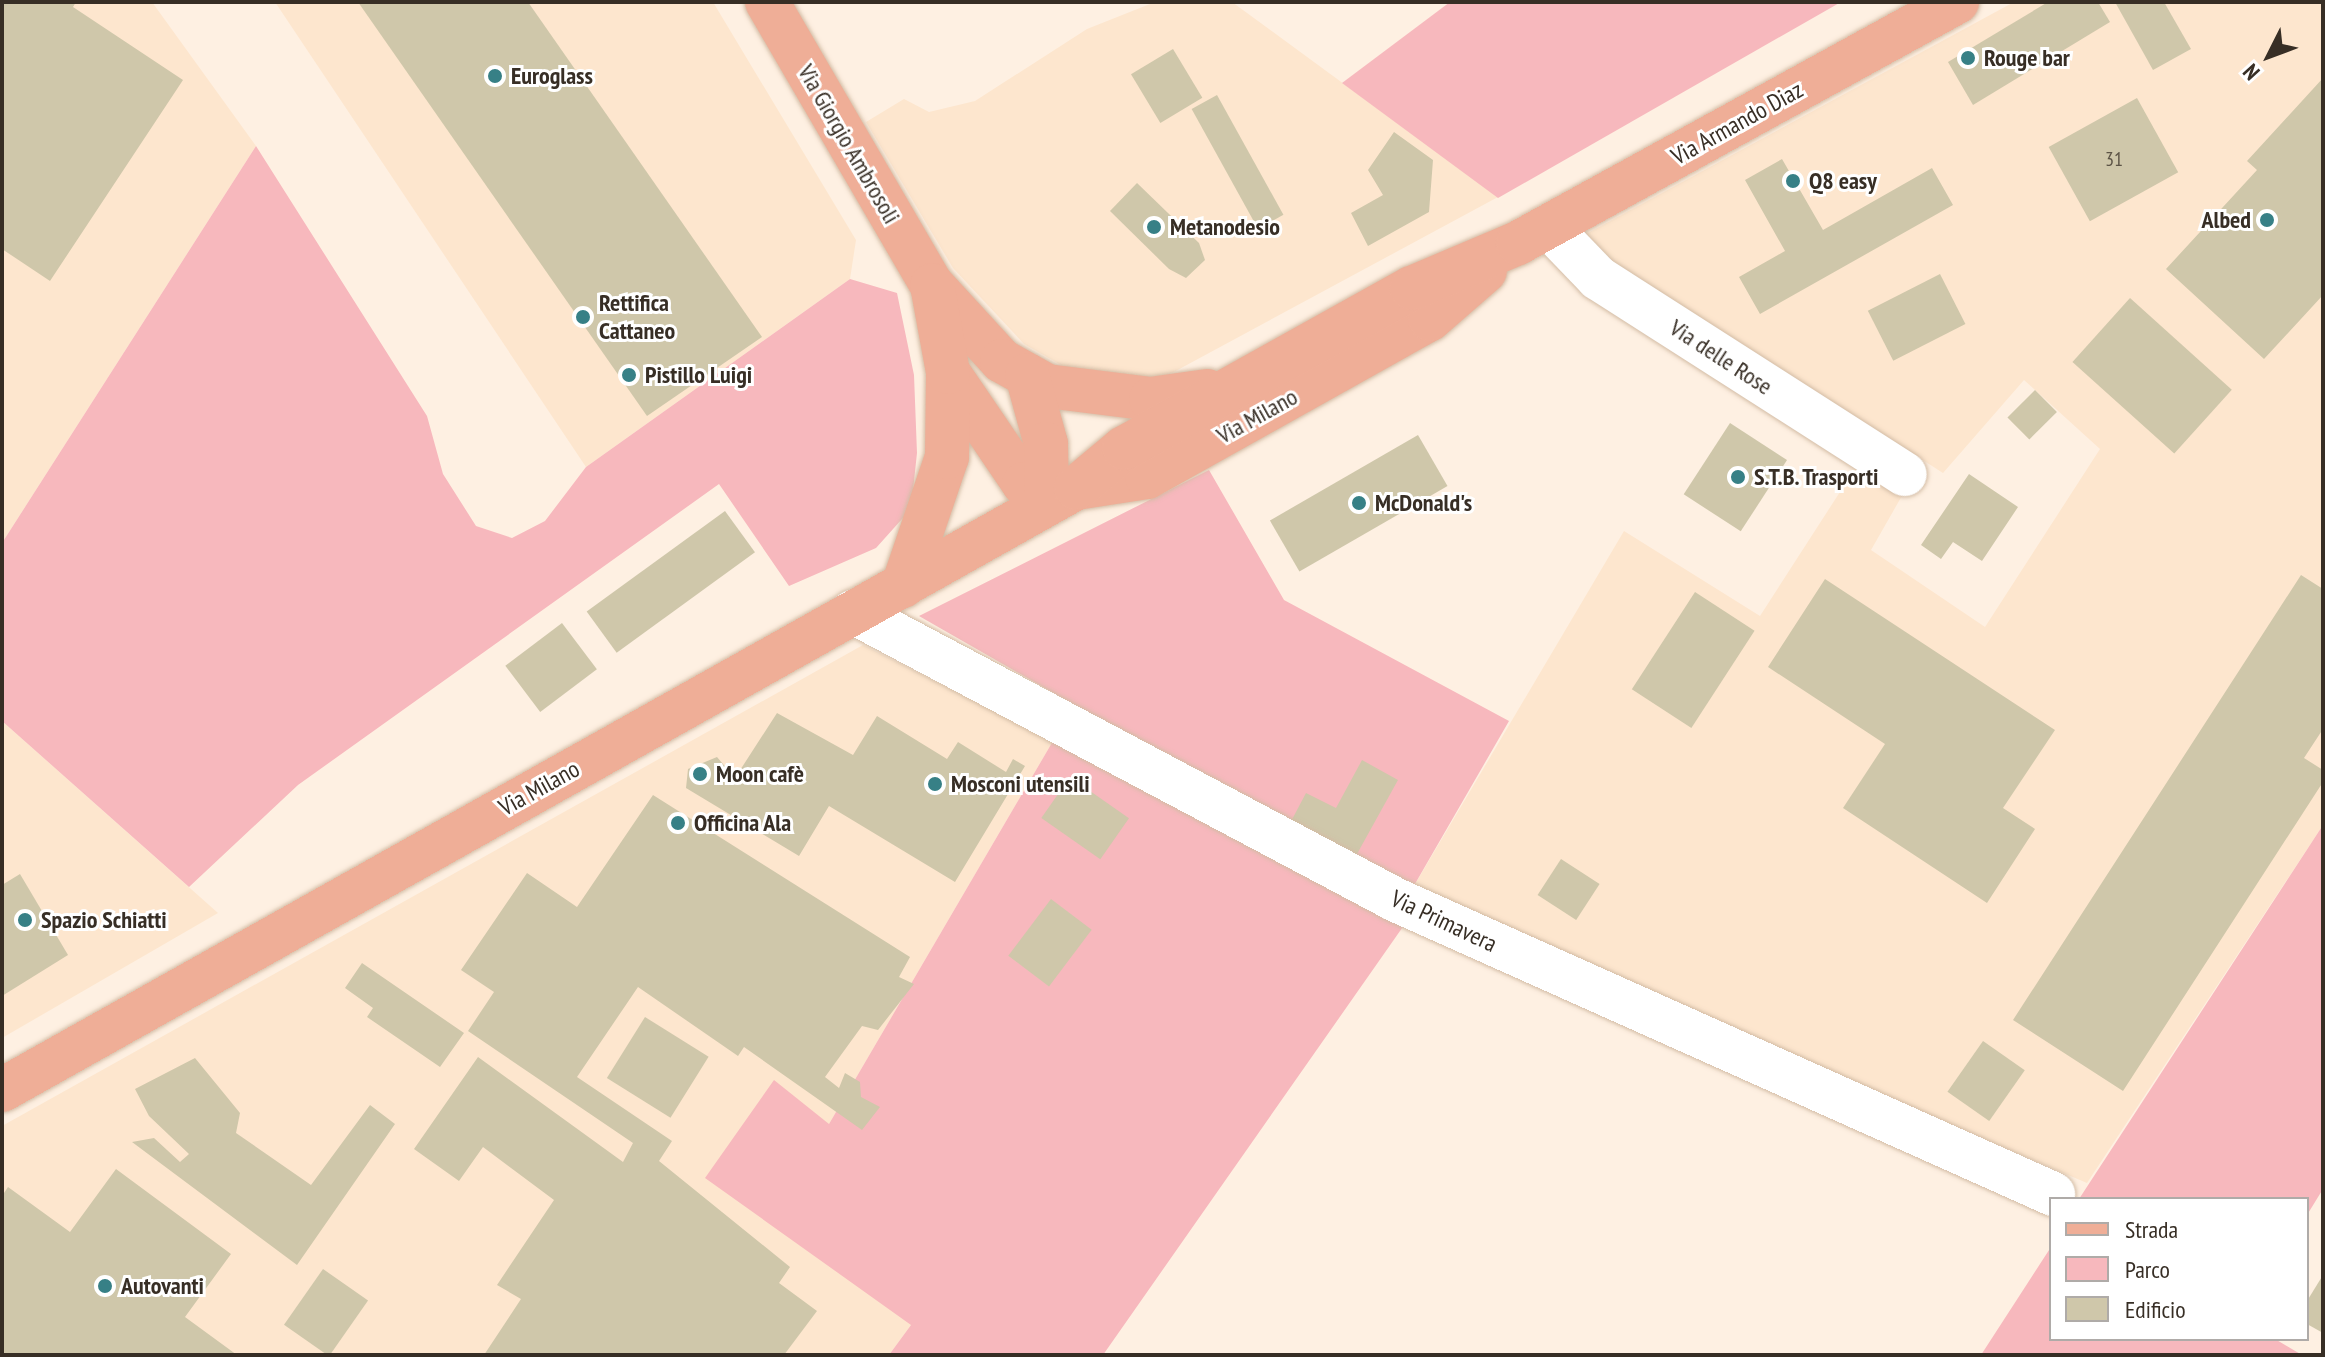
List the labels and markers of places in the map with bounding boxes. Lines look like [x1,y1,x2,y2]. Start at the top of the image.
place label: Rouge bar [1984,44,2070,72]
marker: Rouge bar [1959,49,1977,67]
place label: Euroglass [511,62,593,90]
marker: Euroglass [486,67,504,85]
place label: Q8 easy [1809,167,1877,195]
marker: Q8 easy [1784,172,1802,190]
place label: Albed [2202,206,2251,234]
marker: Albed [2258,211,2276,229]
place label: Metanodesio [1170,213,1280,241]
marker: Metanodesio [1145,218,1163,236]
place label: Rettifica Cattaneo [599,289,675,345]
marker: Rettifica Cattaneo [574,308,592,326]
place label: Pistillo Luigi [645,361,752,389]
marker: Pistillo Luigi [620,366,638,384]
place label: S.T.B. Trasporti [1754,463,1880,491]
marker: S.T.B. Trasporti [1729,468,1747,486]
place label: McDonald's [1375,489,1472,517]
marker: McDonald's [1350,494,1368,512]
place label: Moon cafè [716,760,804,788]
marker: Moon cafè [691,765,709,783]
place label: Mosconi utensili [951,770,1090,798]
marker: Mosconi utensili [926,775,944,793]
place label: Officina Ala [694,809,792,837]
marker: Officina Ala [669,814,687,832]
place label: Spazio Schiatti [41,906,167,934]
marker: Spazio Schiatti [16,911,34,929]
place label: Autovanti [121,1272,204,1300]
marker: Autovanti [96,1277,114,1295]

